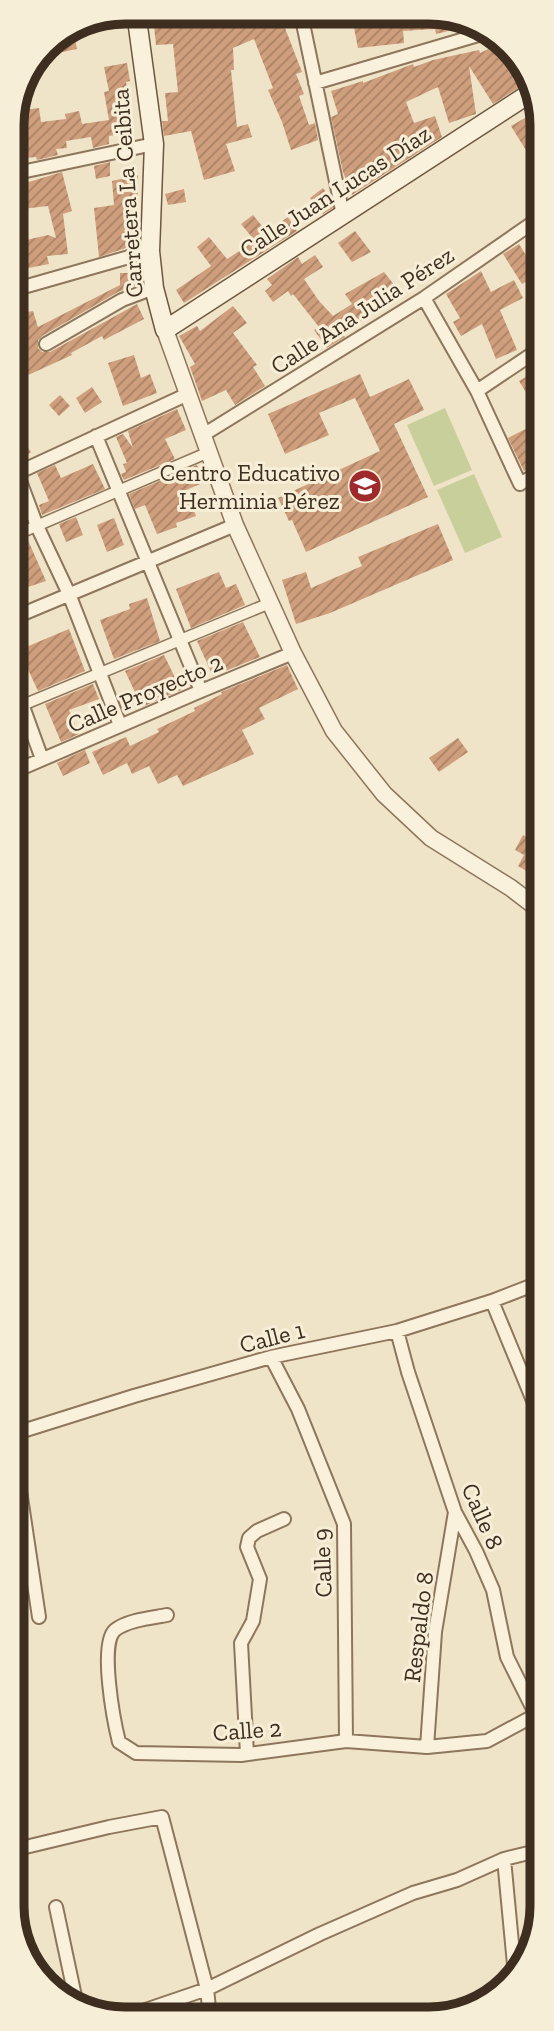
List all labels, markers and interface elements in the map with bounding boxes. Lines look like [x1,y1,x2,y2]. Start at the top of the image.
street label: Carretera La Ceibita [105,87,149,299]
street label: Calle Juan Lucas Díaz [234,118,436,264]
street label: Calle Ana Julia Pérez [265,240,459,380]
place label: Centro Educativo Herminia Pérez [160,458,340,515]
school or university icon: Centro Educativo Herminia Pérez [346,467,384,505]
street label: Calle Proyecto 2 [63,647,227,739]
street label: Calle 1 [237,1315,307,1359]
street label: Calle 8 [456,1478,510,1554]
street label: Calle 9 [306,1528,338,1598]
street label: Respaldo 8 [397,1570,439,1684]
street label: Calle 2 [212,1713,282,1747]

